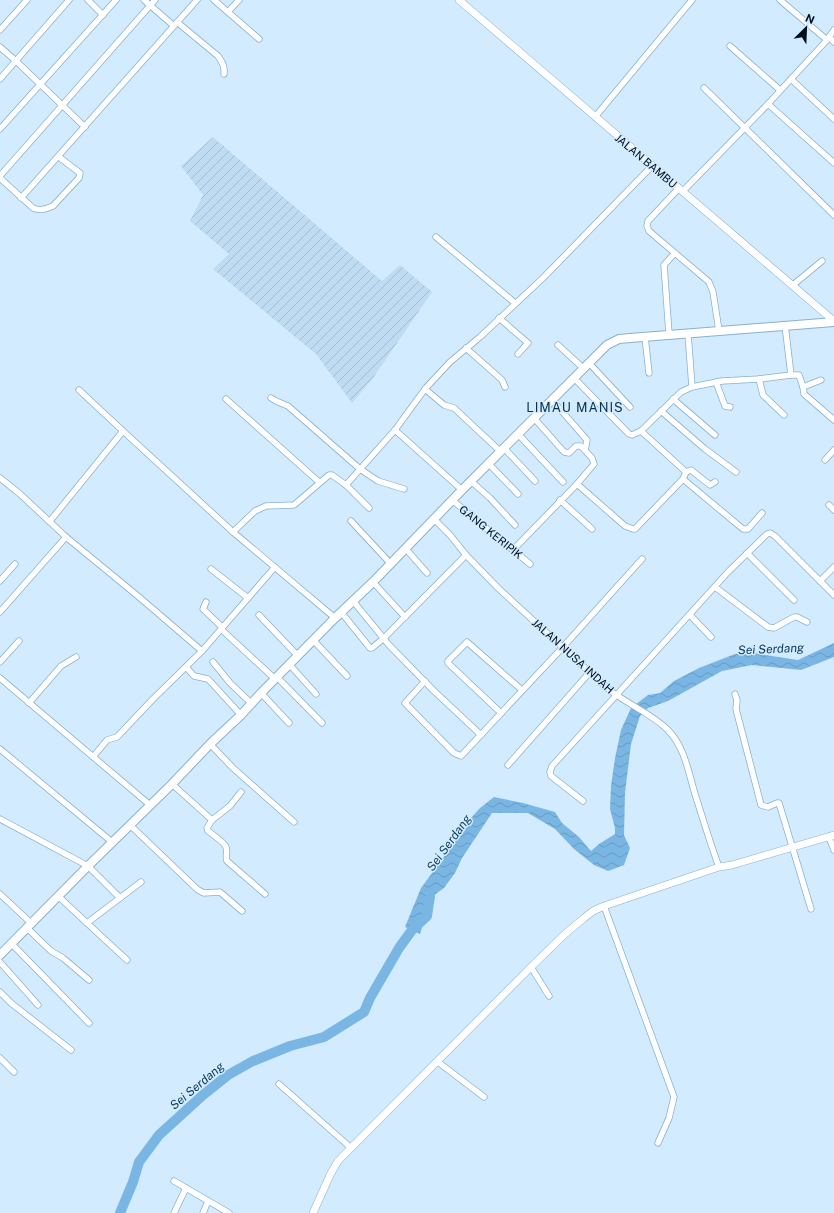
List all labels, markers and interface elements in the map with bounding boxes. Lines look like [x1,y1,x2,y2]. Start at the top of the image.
north arrow [786,8,826,48]
text: N [804,12,816,26]
street label: JALAN BAMBU [613,132,679,190]
district label: LIMAU MANIS [526,400,624,415]
street label: GANG KERIPIK [457,503,525,561]
street label: JALAN NUSA INDAH [530,616,616,696]
water label: Sei Serdang [738,641,805,657]
water label: Sei Serdang [424,811,475,874]
water label: Sei Serdang [167,1059,228,1113]

